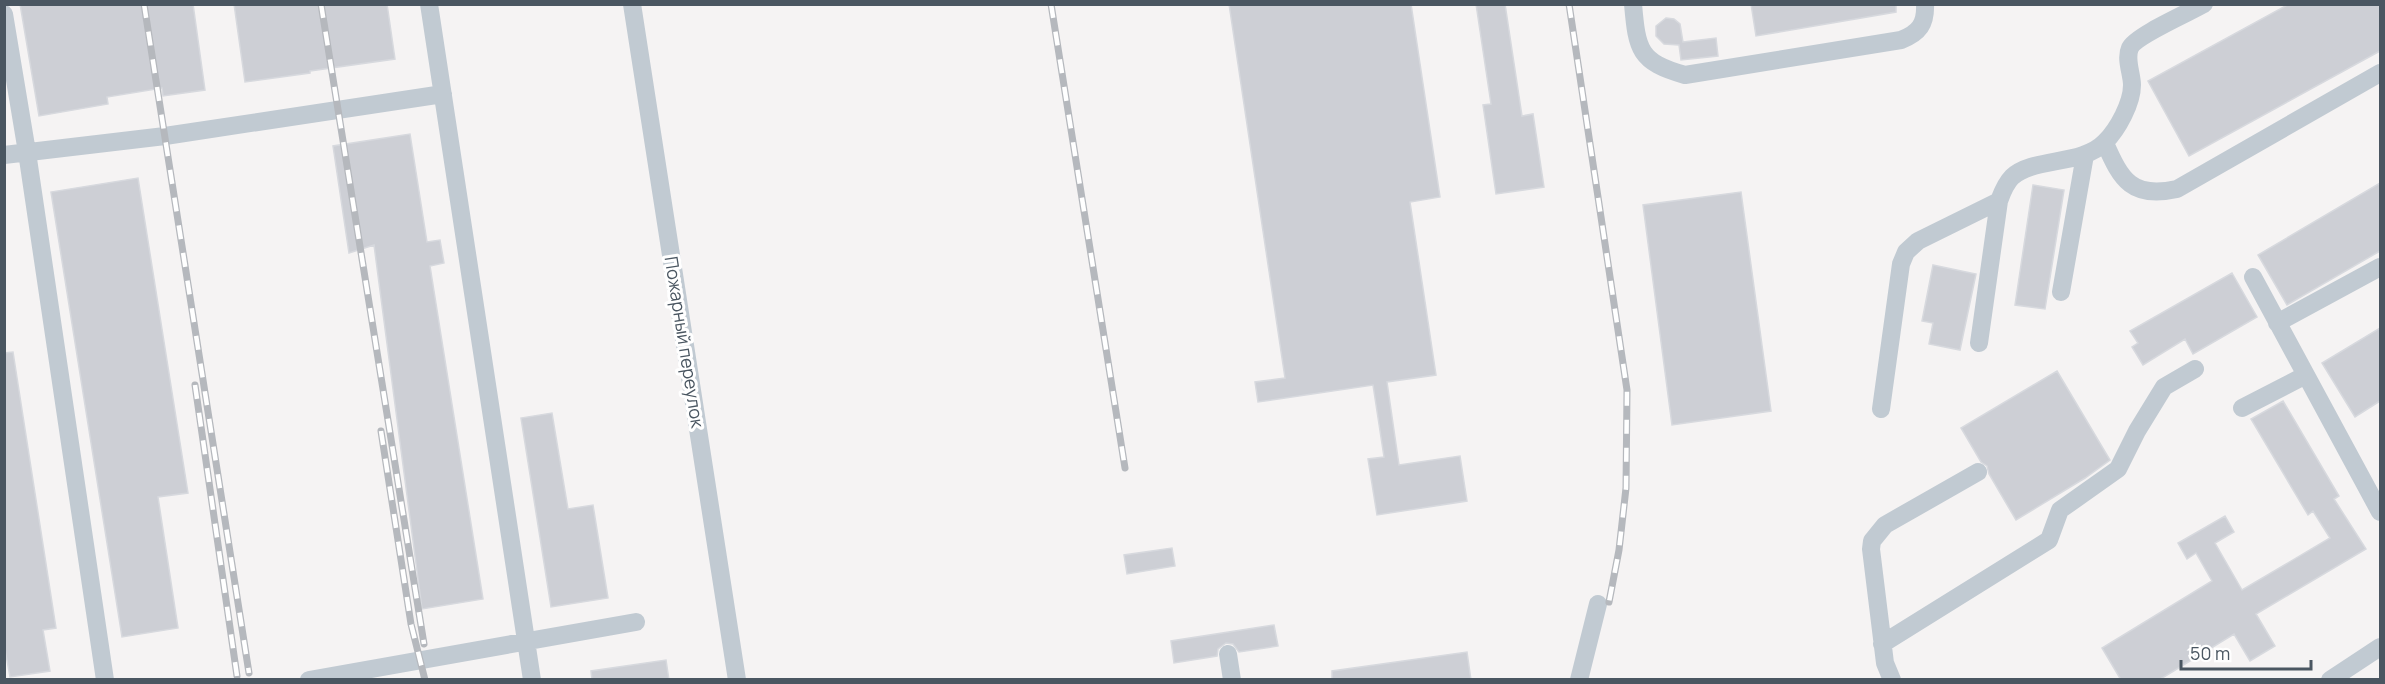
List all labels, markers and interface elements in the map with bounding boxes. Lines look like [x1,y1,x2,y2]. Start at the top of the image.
street label: Пожарный переулок [660,255,711,430]
scale bar [2181,633,2312,671]
text: 50 m [2190,641,2230,665]

